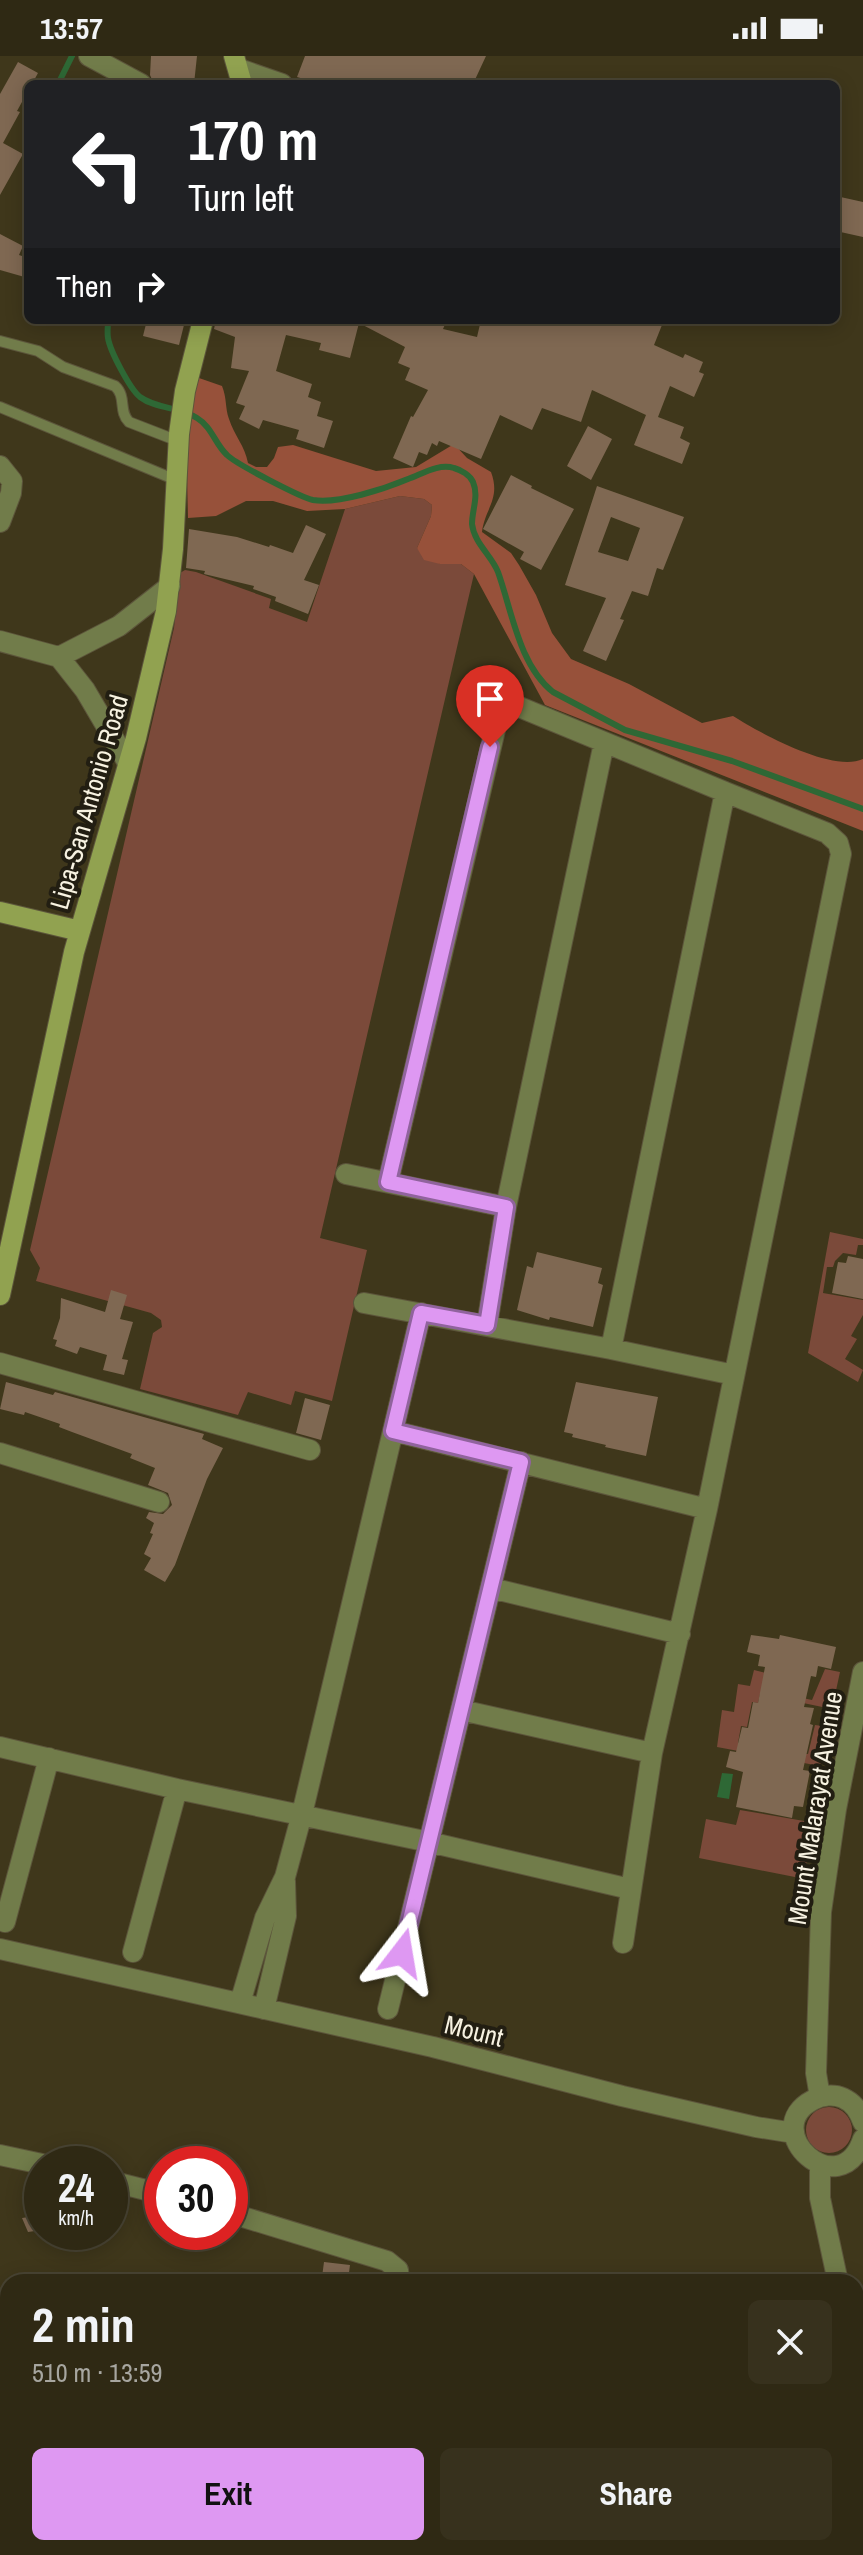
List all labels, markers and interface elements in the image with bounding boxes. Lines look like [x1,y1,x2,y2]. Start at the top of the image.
text: 13:57 [40,8,103,48]
text: 170 m [188,102,318,177]
icon: left [56,112,160,216]
text: Turn left [188,174,294,222]
icon: right [128,264,172,308]
text: Then [56,266,112,306]
pin [456,665,524,747]
icon: arrive [468,677,512,721]
street label: Lipa-San Antonio Road [41,690,136,913]
street label: Mount Malarayat Avenue [779,1689,850,1927]
position arrow [360,1911,444,1995]
street label: Mount [441,2006,507,2055]
speed limit sign: 30 [144,2146,248,2250]
text: 24 [58,2161,94,2214]
text: km/h [58,2204,94,2231]
text: 2 min [32,2292,135,2357]
button: close [748,2300,832,2384]
text: 510 m · 13:59 [32,2355,162,2390]
button: Exit [32,2448,424,2540]
button: Share [440,2448,832,2540]

